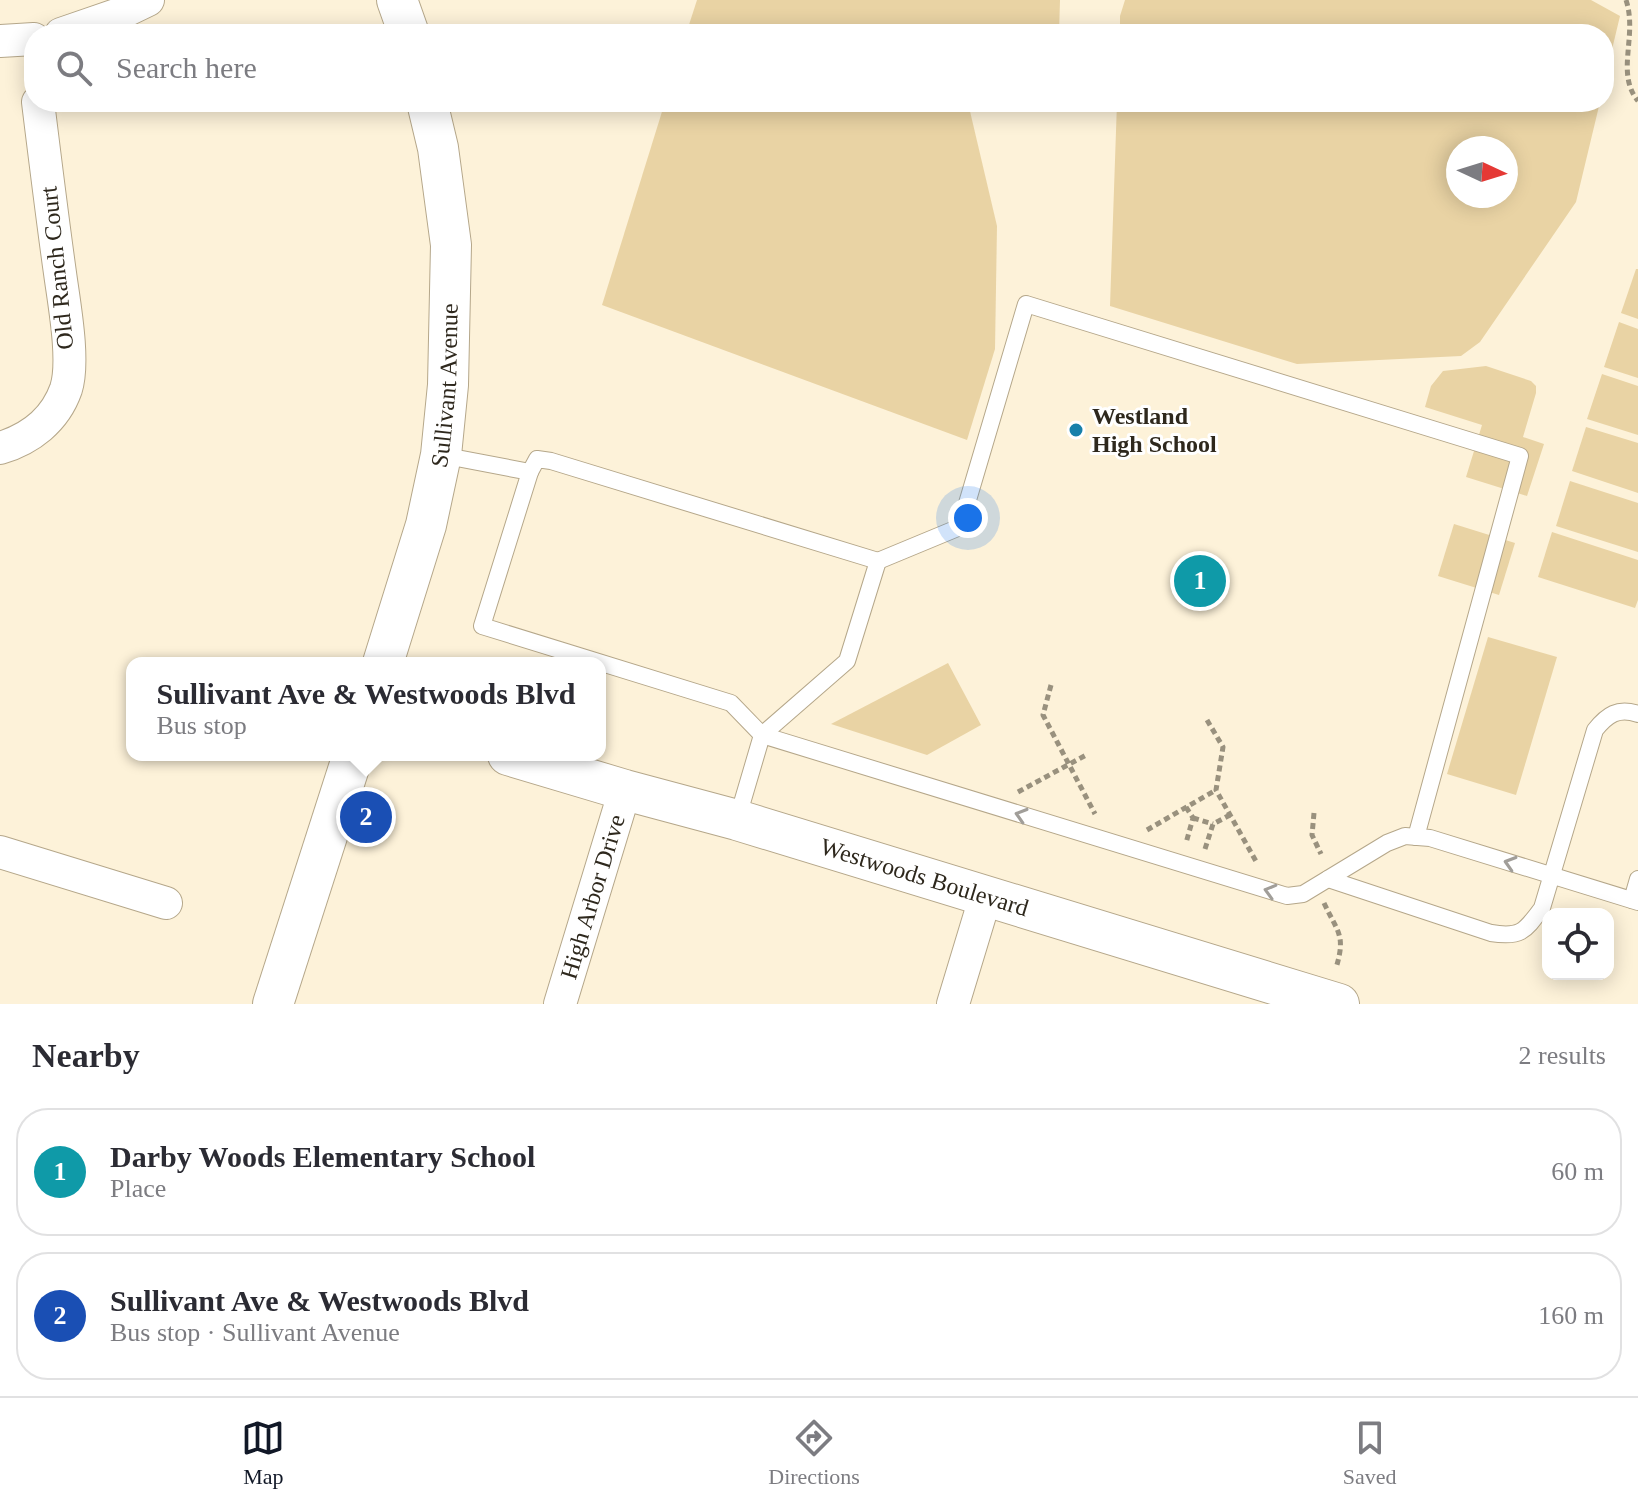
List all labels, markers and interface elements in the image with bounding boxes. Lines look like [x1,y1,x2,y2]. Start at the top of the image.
search box [24,24,1614,112]
icon: search [52,46,96,90]
text: Search here [116,51,257,84]
north arrow [1446,136,1518,208]
street label: Old Ranch Court [35,185,78,351]
street label: Sullivant Avenue [426,303,463,470]
place label: Westland High School [1092,403,1217,457]
marker: Westland High School [1067,421,1085,439]
your location [948,498,988,538]
pin: 1 [1174,551,1226,611]
popup [126,657,606,761]
text: Sullivant Ave & Westwoods Blvd [157,677,575,710]
text: Bus stop [157,711,247,740]
pin: 2 [340,787,392,847]
one-way arrow [1015,808,1029,824]
street label: High Arbor Drive [555,811,630,982]
street label: Westwoods Boulevard [817,833,1032,921]
one-way arrow [1504,856,1518,872]
one-way arrow [1263,884,1277,900]
map controls [1542,908,1614,980]
button: locate [1542,908,1614,980]
text: Nearby [32,1037,140,1074]
text: 2 results [1519,1041,1606,1070]
text: Darby Woods Elementary School [110,1140,535,1173]
text: 1 [54,1157,67,1186]
text: 60 m [1551,1157,1604,1186]
text: Place [110,1174,166,1203]
text: Sullivant Ave & Westwoods Blvd [110,1284,529,1317]
text: 2 [54,1301,67,1330]
text: 160 m [1538,1301,1604,1330]
text: Bus stop · Sullivant Avenue [110,1318,400,1347]
tab: Map [241,1416,285,1490]
tab: Directions [768,1416,860,1490]
tab: Saved [1343,1416,1397,1490]

